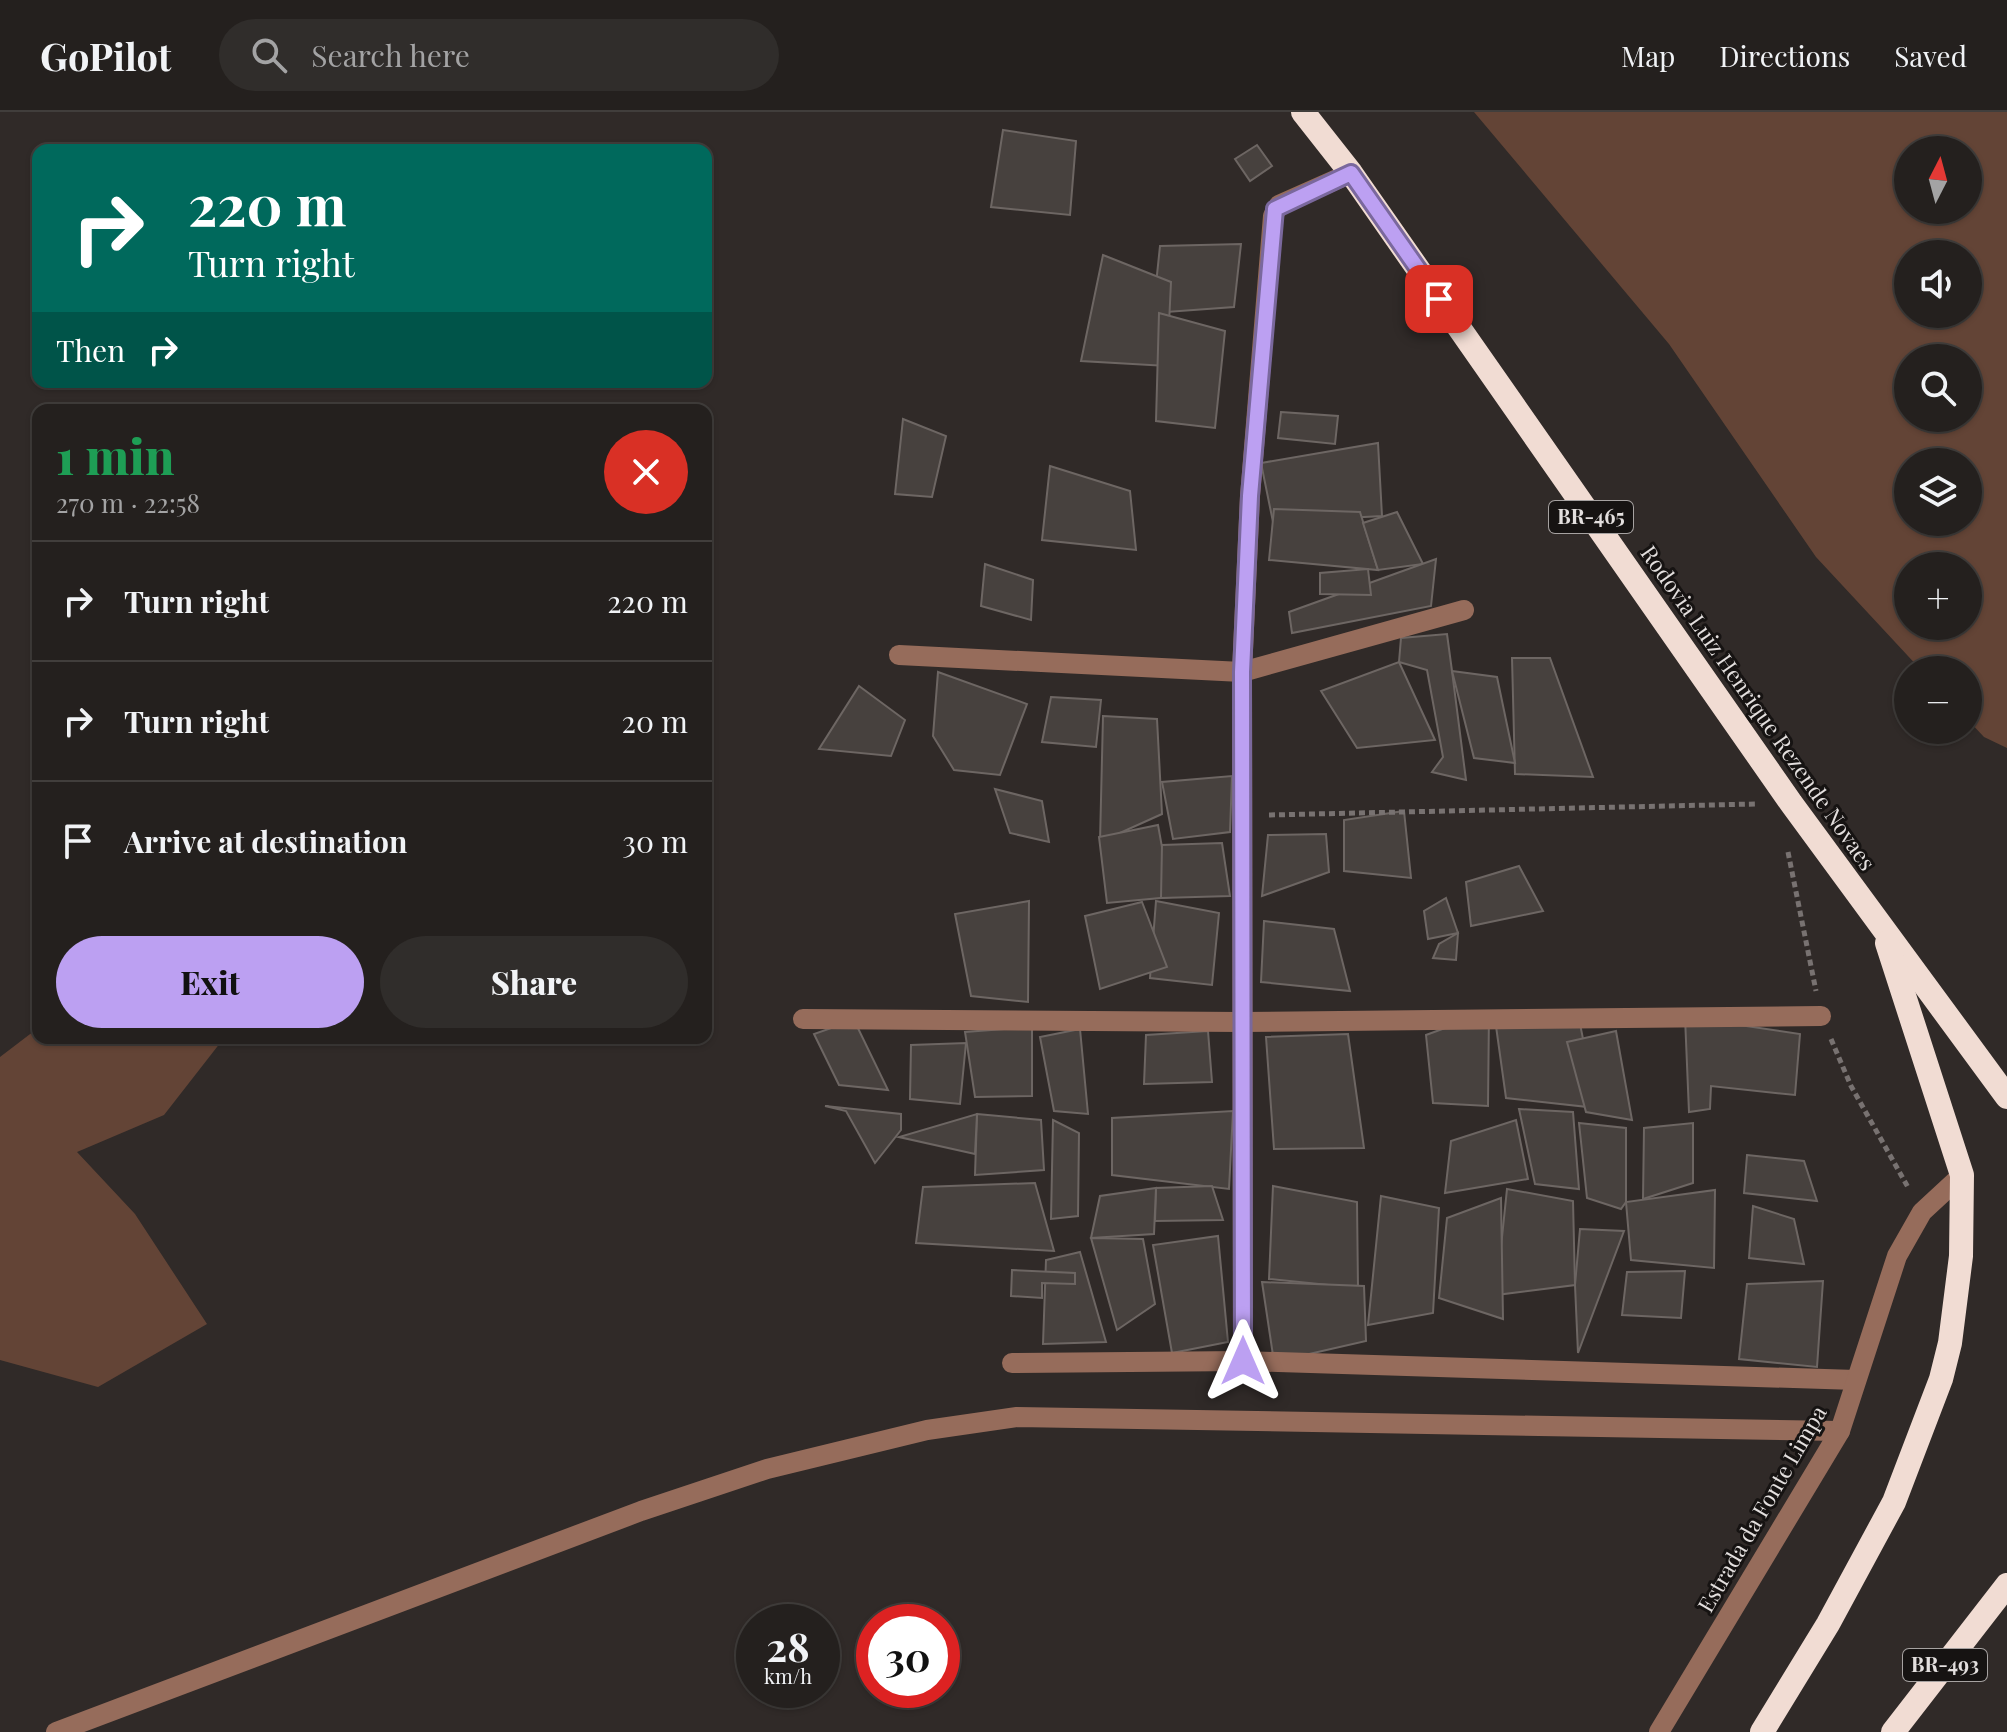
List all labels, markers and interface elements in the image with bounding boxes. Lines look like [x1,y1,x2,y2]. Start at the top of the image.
search box [219,19,779,91]
text: GoPilot [40,30,171,81]
icon: search [247,33,291,77]
text: Search here [311,35,470,75]
text: Map [1621,37,1675,74]
text: Directions [1719,37,1850,74]
text: Saved [1894,37,1967,74]
north arrow [1894,136,1982,224]
map controls [1894,136,1982,744]
text: 220 m [188,166,346,241]
icon: right [56,176,160,280]
text: Turn right [188,238,355,286]
button: sound [1894,240,1982,328]
pin [1405,265,1473,333]
icon: arrive [1417,277,1461,321]
icon: right [141,328,185,372]
text: Then [56,330,125,370]
button: search [1894,344,1982,432]
text: 1 min [56,423,174,487]
button: close [604,430,688,514]
button: layers [1894,448,1982,536]
text: 270 m · 22:58 [56,485,200,520]
road number: BR-465 [1549,501,1633,533]
street label: Rodovia Luiz Henrique Rezende Novaes [1635,539,1883,876]
button: + [1894,552,1982,640]
icon: right [56,579,100,623]
text: Turn right [124,581,269,621]
text: 220 m [607,581,688,621]
button: − [1894,656,1982,744]
icon: right [56,699,100,743]
text: Turn right [124,701,269,741]
text: 20 m [622,701,688,741]
icon: arrive [56,819,100,863]
text: Arrive at destination [124,821,407,861]
text: 30 m [622,821,688,861]
button: Exit [56,936,364,1028]
button: Share [380,936,688,1028]
position arrow [1201,1319,1285,1403]
street label: Estrada da Fonte Limpa [1690,1400,1833,1617]
speed limit sign: 30 [856,1604,960,1708]
text: 28 [766,1619,810,1672]
road number: BR-493 [1903,1649,1987,1681]
text: km/h [764,1662,812,1689]

